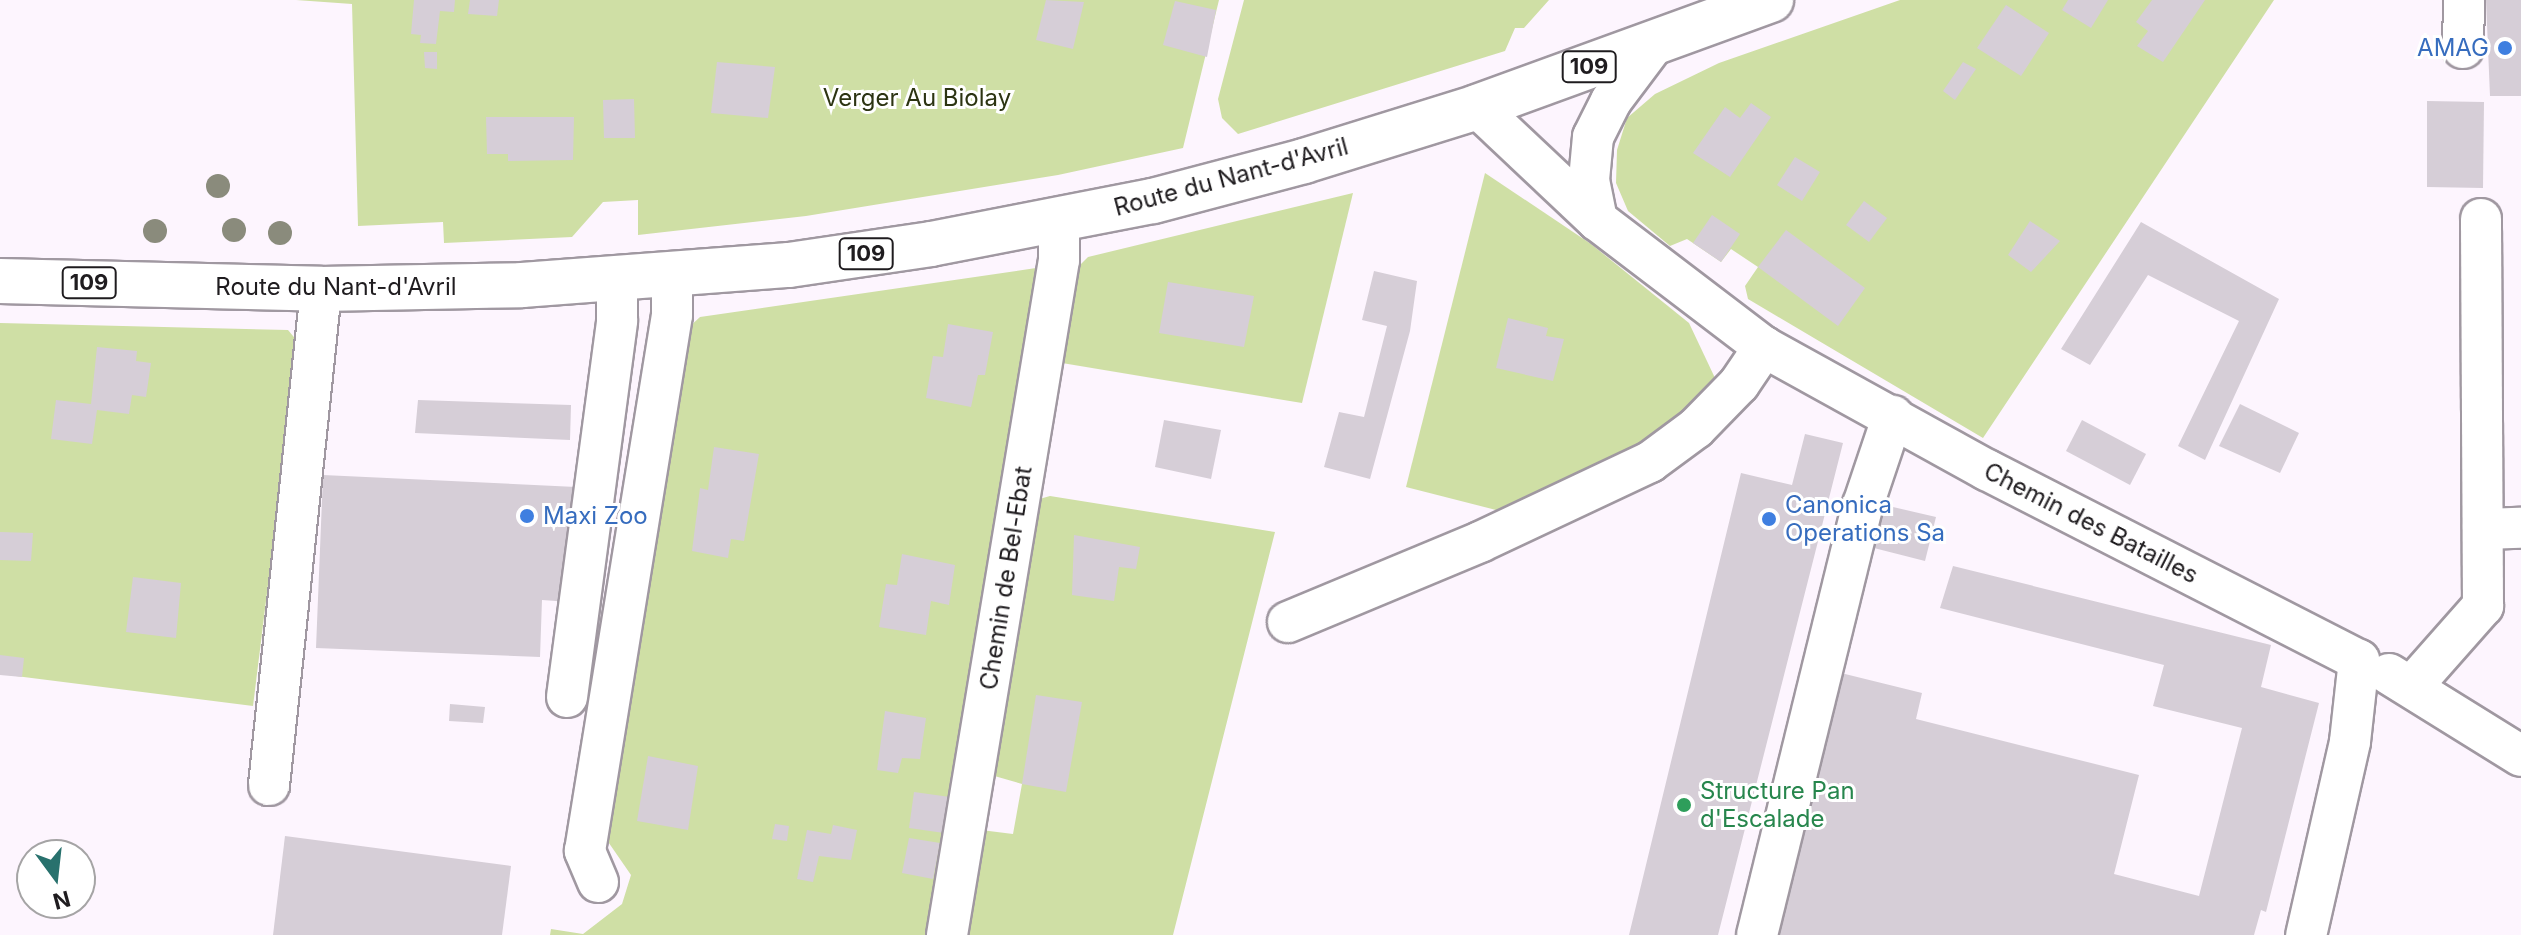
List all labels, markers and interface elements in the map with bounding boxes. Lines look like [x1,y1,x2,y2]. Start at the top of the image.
place label: AMAG [2417,34,2489,62]
marker: AMAG [2496,39,2514,57]
road number: 109 [1561,49,1617,85]
park label: Verger Au Biolay [823,84,1011,112]
street label: Route du Nant-d'Avril [1111,132,1351,222]
road number: 109 [838,236,894,272]
road number: 109 [61,265,117,301]
street label: Route du Nant-d'Avril [215,273,457,301]
street label: Chemin des Batailles [1979,457,2203,589]
street label: Chemin de Bel-Ebat [974,464,1038,692]
place label: Canonica Operations Sa [1785,491,1945,547]
place label: Maxi Zoo [543,502,648,530]
marker: Maxi Zoo [518,507,536,525]
marker: Canonica Operations Sa [1760,510,1778,528]
place label: Structure Pan d'Escalade [1700,777,1855,833]
marker: Structure Pan d'Escalade [1675,796,1693,814]
north arrow [16,839,96,919]
text: N [50,886,73,915]

